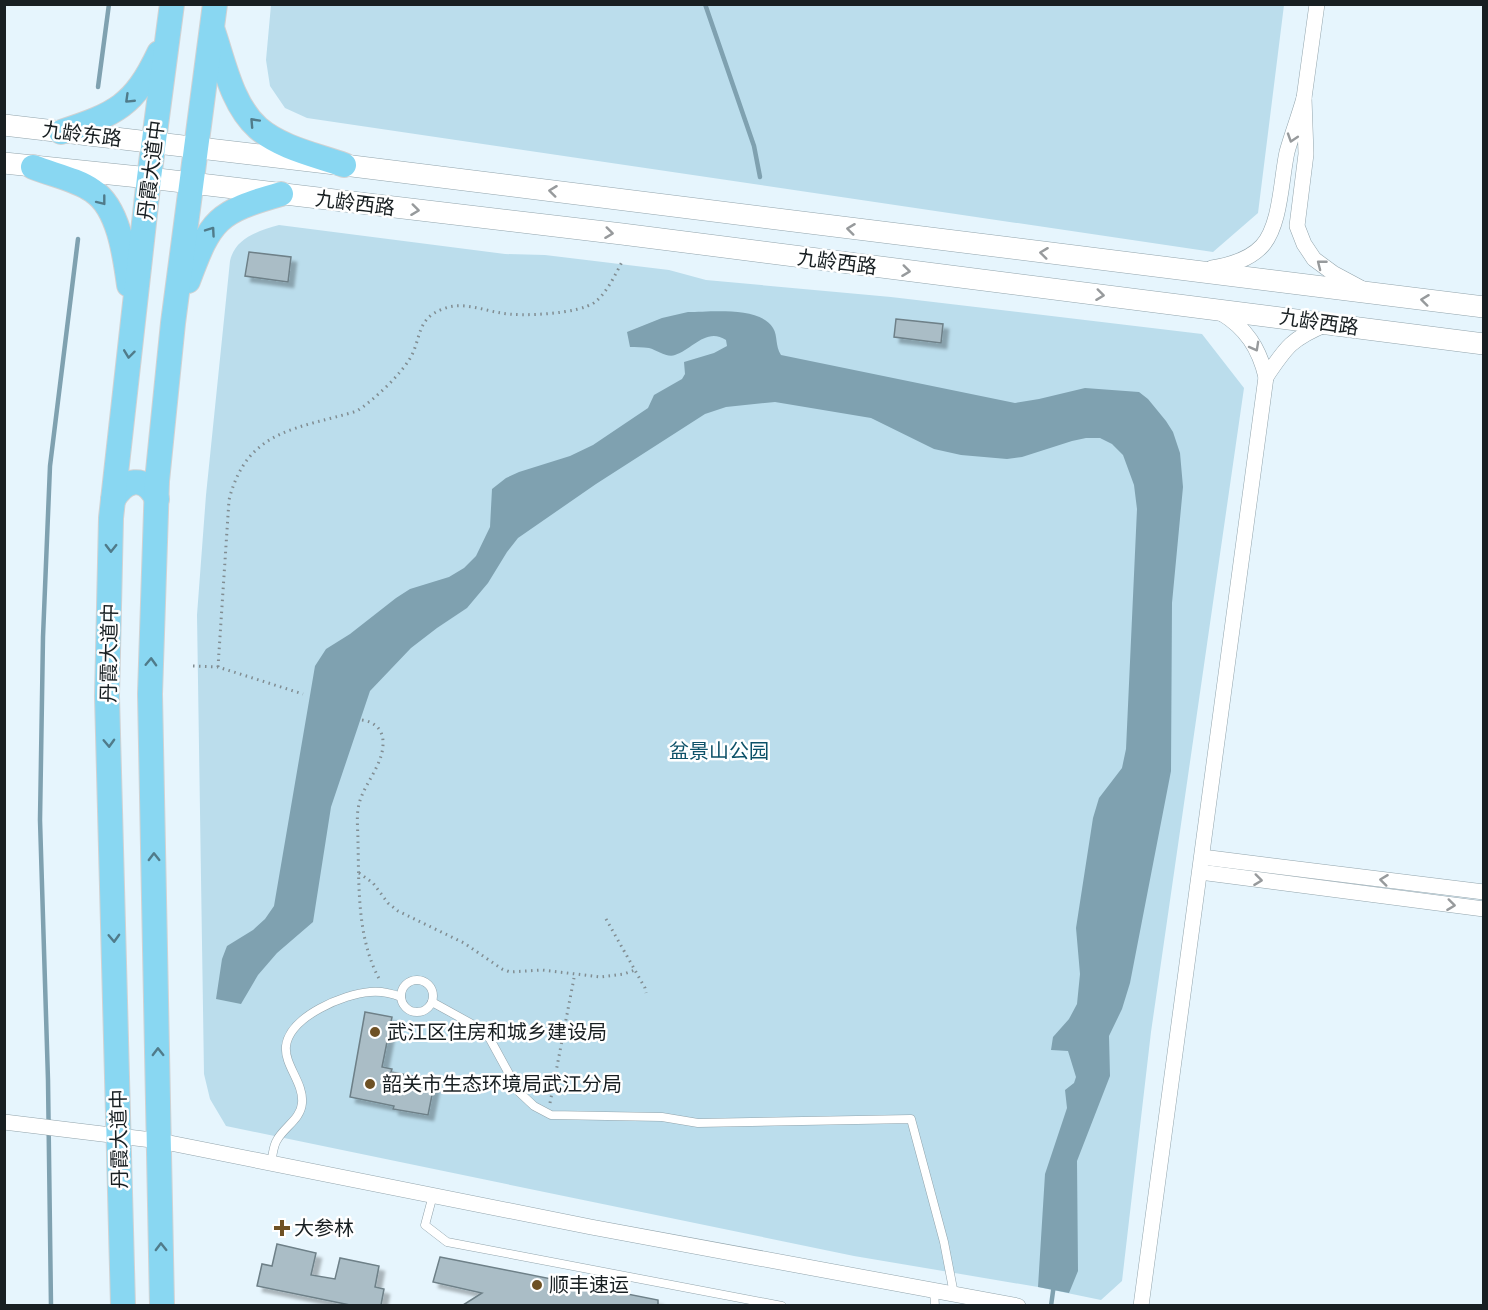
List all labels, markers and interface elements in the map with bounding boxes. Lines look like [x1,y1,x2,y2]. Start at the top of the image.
one-way arrow [126,92,137,103]
street label: 九龄东路 [41,117,123,150]
street label: 丹霞大道中 [133,119,168,221]
one-way arrow [250,119,261,129]
one-way arrow [1287,132,1299,142]
street label: 九龄西路 [314,186,396,219]
one-way arrow [549,186,558,198]
one-way arrow [95,194,106,205]
one-way arrow [411,203,420,216]
one-way arrow [846,223,855,235]
one-way arrow [204,226,215,237]
one-way arrow [604,226,613,239]
street label: 九龄西路 [796,245,878,278]
one-way arrow [1040,248,1049,260]
one-way arrow [1317,261,1328,272]
one-way arrow [902,264,911,277]
one-way arrow [1095,288,1105,301]
one-way arrow [1421,294,1430,306]
street label: 九龄西路 [1278,305,1360,338]
one-way arrow [1248,341,1259,351]
one-way arrow [123,350,136,359]
one-way arrow [104,544,117,553]
street label: 丹霞大道中 [96,603,121,703]
one-way arrow [145,658,158,667]
one-way arrow [102,739,115,748]
park label: 盆景山公园 [669,739,769,762]
one-way arrow [147,853,160,862]
one-way arrow [1253,873,1262,886]
one-way arrow [1379,874,1388,887]
one-way arrow [1447,898,1456,910]
one-way arrow [108,934,121,943]
place label: 武江区住房和城乡建设局 [387,1020,607,1043]
marker: 武江区住房和城乡建设局 [368,1025,382,1039]
one-way arrow [151,1048,164,1057]
place label: 韶关市生态环境局武江分局 [382,1072,622,1095]
marker: 韶关市生态环境局武江分局 [363,1077,377,1091]
street label: 丹霞大道中 [106,1089,131,1189]
place label: 大参林 [294,1216,354,1239]
marker: 大参林 [275,1221,289,1235]
one-way arrow [155,1243,167,1252]
place label: 顺丰速运 [549,1273,629,1296]
marker: 顺丰速运 [530,1278,544,1292]

